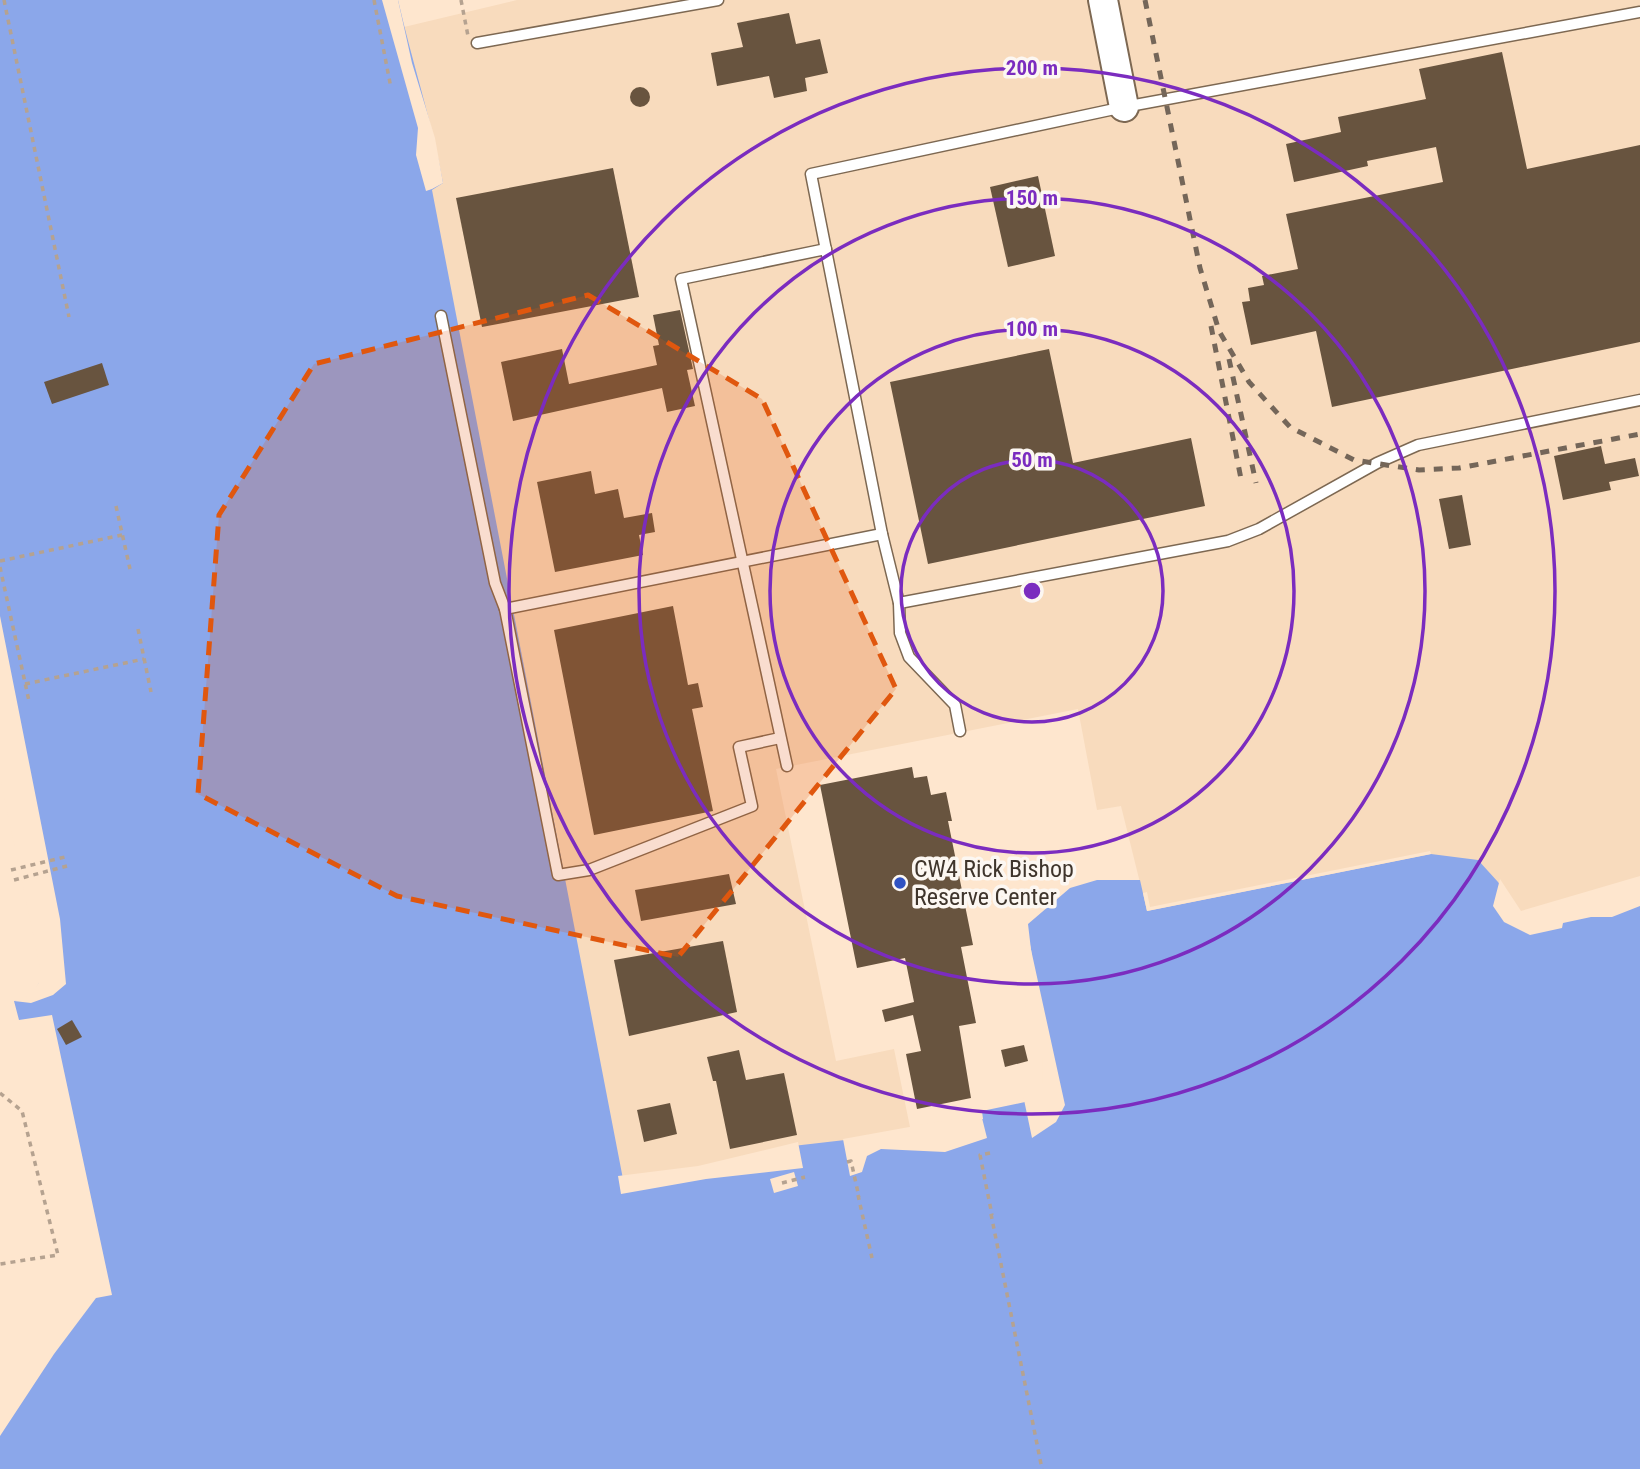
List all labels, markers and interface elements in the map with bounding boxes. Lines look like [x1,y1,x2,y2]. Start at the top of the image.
text: 200 m [1006,56,1058,80]
text: 150 m [1006,186,1058,210]
text: 100 m [1006,317,1058,341]
text: 50 m [1011,448,1053,472]
centre of rings [1020,579,1044,603]
place label: CW4 Rick Bishop Reserve Center [914,855,1074,911]
marker: CW4 Rick Bishop Reserve Center [892,875,908,891]

